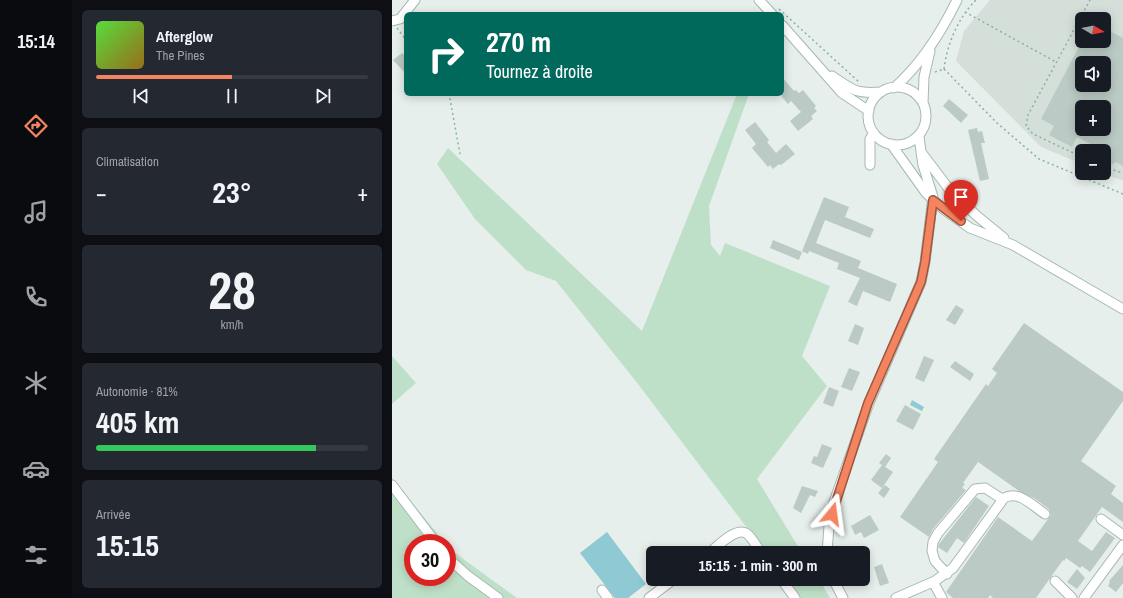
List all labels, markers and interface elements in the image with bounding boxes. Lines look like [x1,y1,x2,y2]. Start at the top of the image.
north arrow [1075,12,1111,48]
map controls [1075,12,1111,180]
text: 270 m [486,23,551,61]
text: Afterglow [156,26,213,47]
icon: right [420,28,472,80]
text: 15:14 [17,29,55,54]
text: The Pines [156,47,205,64]
button: sound [1075,56,1111,92]
text: Tournez à droite [486,59,593,84]
icon: previous [130,85,152,107]
icon: pause [221,85,243,107]
icon: next [312,85,334,107]
button: + [1075,100,1111,136]
icon: directions [22,112,50,140]
button: − [1075,144,1111,180]
text: Climatisation [96,153,159,170]
text: 23° [212,172,252,212]
text: − [96,178,107,208]
text: + [357,178,368,208]
pin [944,180,978,221]
icon: arrive [950,186,972,208]
icon: music [22,198,50,226]
text: 28 [208,255,256,325]
icon: phone [22,283,50,311]
text: km/h [220,316,244,333]
icon: climate [22,369,50,397]
text: Autonomie · 81% [96,383,178,400]
text: 405 km [96,402,179,442]
icon: car [22,455,50,483]
position arrow [811,493,853,535]
text: Arrivée [96,506,130,523]
text: 15:15 [96,525,159,565]
speed limit sign: 30 [404,534,456,586]
icon: filters [22,541,50,569]
text: 15:15 · 1 min · 300 m [699,555,817,576]

